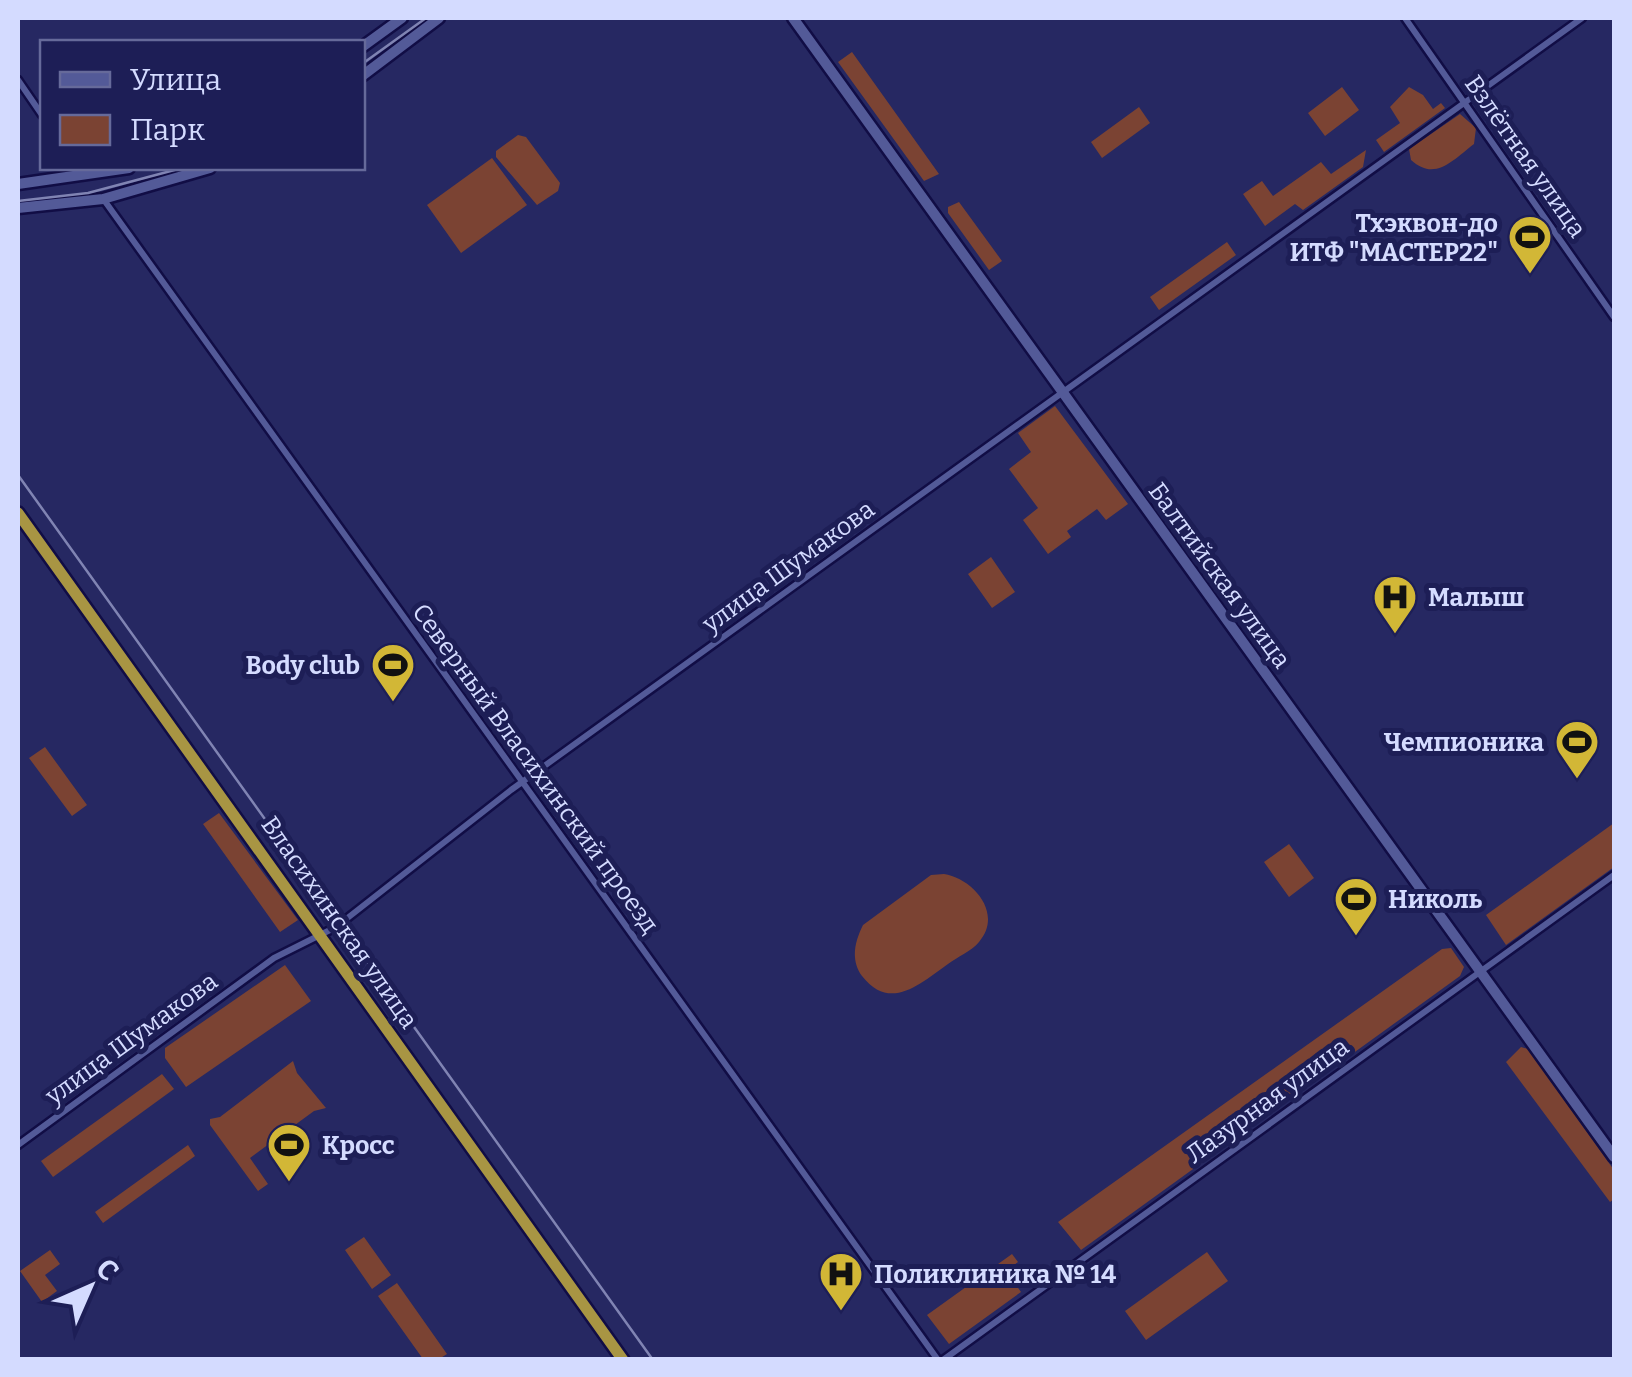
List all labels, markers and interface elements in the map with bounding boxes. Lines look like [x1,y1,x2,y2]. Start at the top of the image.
legend [40,40,365,170]
text: Улица [130,62,221,98]
street label: Взлётная улица [1458,70,1592,244]
text: Парк [130,112,205,148]
place label: Тхэквон-до ИТФ "МАСТЕР22" [1290,209,1498,268]
sports icon: Тхэквон-до ИТФ "МАСТЕР22" [1507,214,1553,275]
street label: Балтийская улица [1142,477,1297,675]
street label: улица Шумакова [696,494,881,640]
hospital icon: Малыш [1372,574,1418,635]
place label: Малыш [1428,583,1524,613]
street label: Северный Власихинский проезд [406,598,665,939]
sports icon: Body club [370,642,416,703]
place label: Body club [245,651,360,681]
sports icon: Чемпионика [1554,719,1600,780]
place label: Чемпионика [1384,728,1544,758]
street label: Власихинская улица [255,811,424,1035]
sports icon: Николь [1333,876,1379,937]
place label: Николь [1388,885,1483,915]
street label: улица Шумакова [39,966,224,1112]
street label: Лазурная улица [1181,1032,1355,1170]
sports icon: Кросс [266,1122,312,1183]
place label: Кросс [322,1131,395,1161]
north arrow [40,1237,140,1337]
hospital icon: Поликлиника № 14 [818,1251,864,1312]
text: С [89,1252,125,1288]
place label: Поликлиника № 14 [874,1260,1116,1290]

